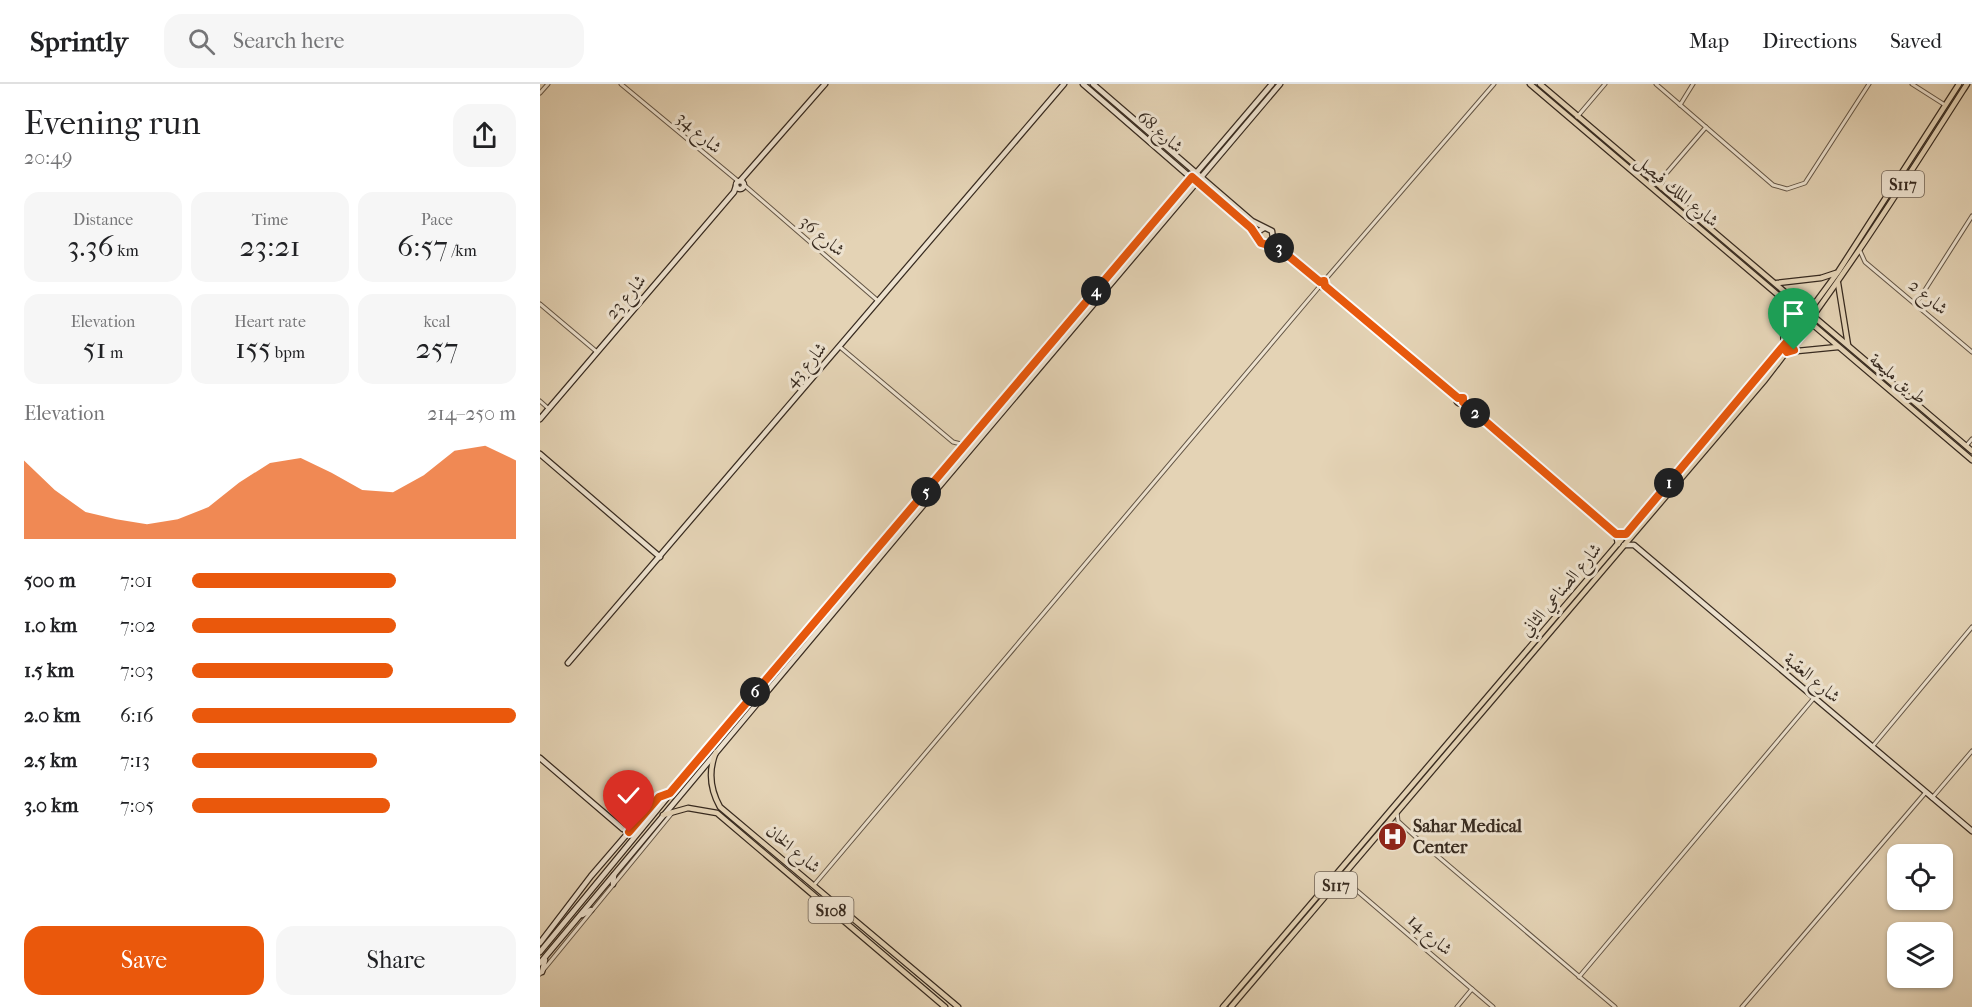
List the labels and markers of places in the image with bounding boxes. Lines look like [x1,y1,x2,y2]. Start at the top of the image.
pin: 3 [1264,233,1294,263]
pin: 4 [1081,276,1111,306]
pin [1768,288,1819,350]
pin: 2 [1460,398,1490,428]
pin: 1 [1654,468,1684,498]
pin: 5 [911,477,941,507]
pin: 6 [740,677,770,707]
pin [603,770,654,832]
place label: Sahar Medical Center [1413,816,1523,858]
hospital icon: Sahar Medical Center [1376,820,1408,852]

